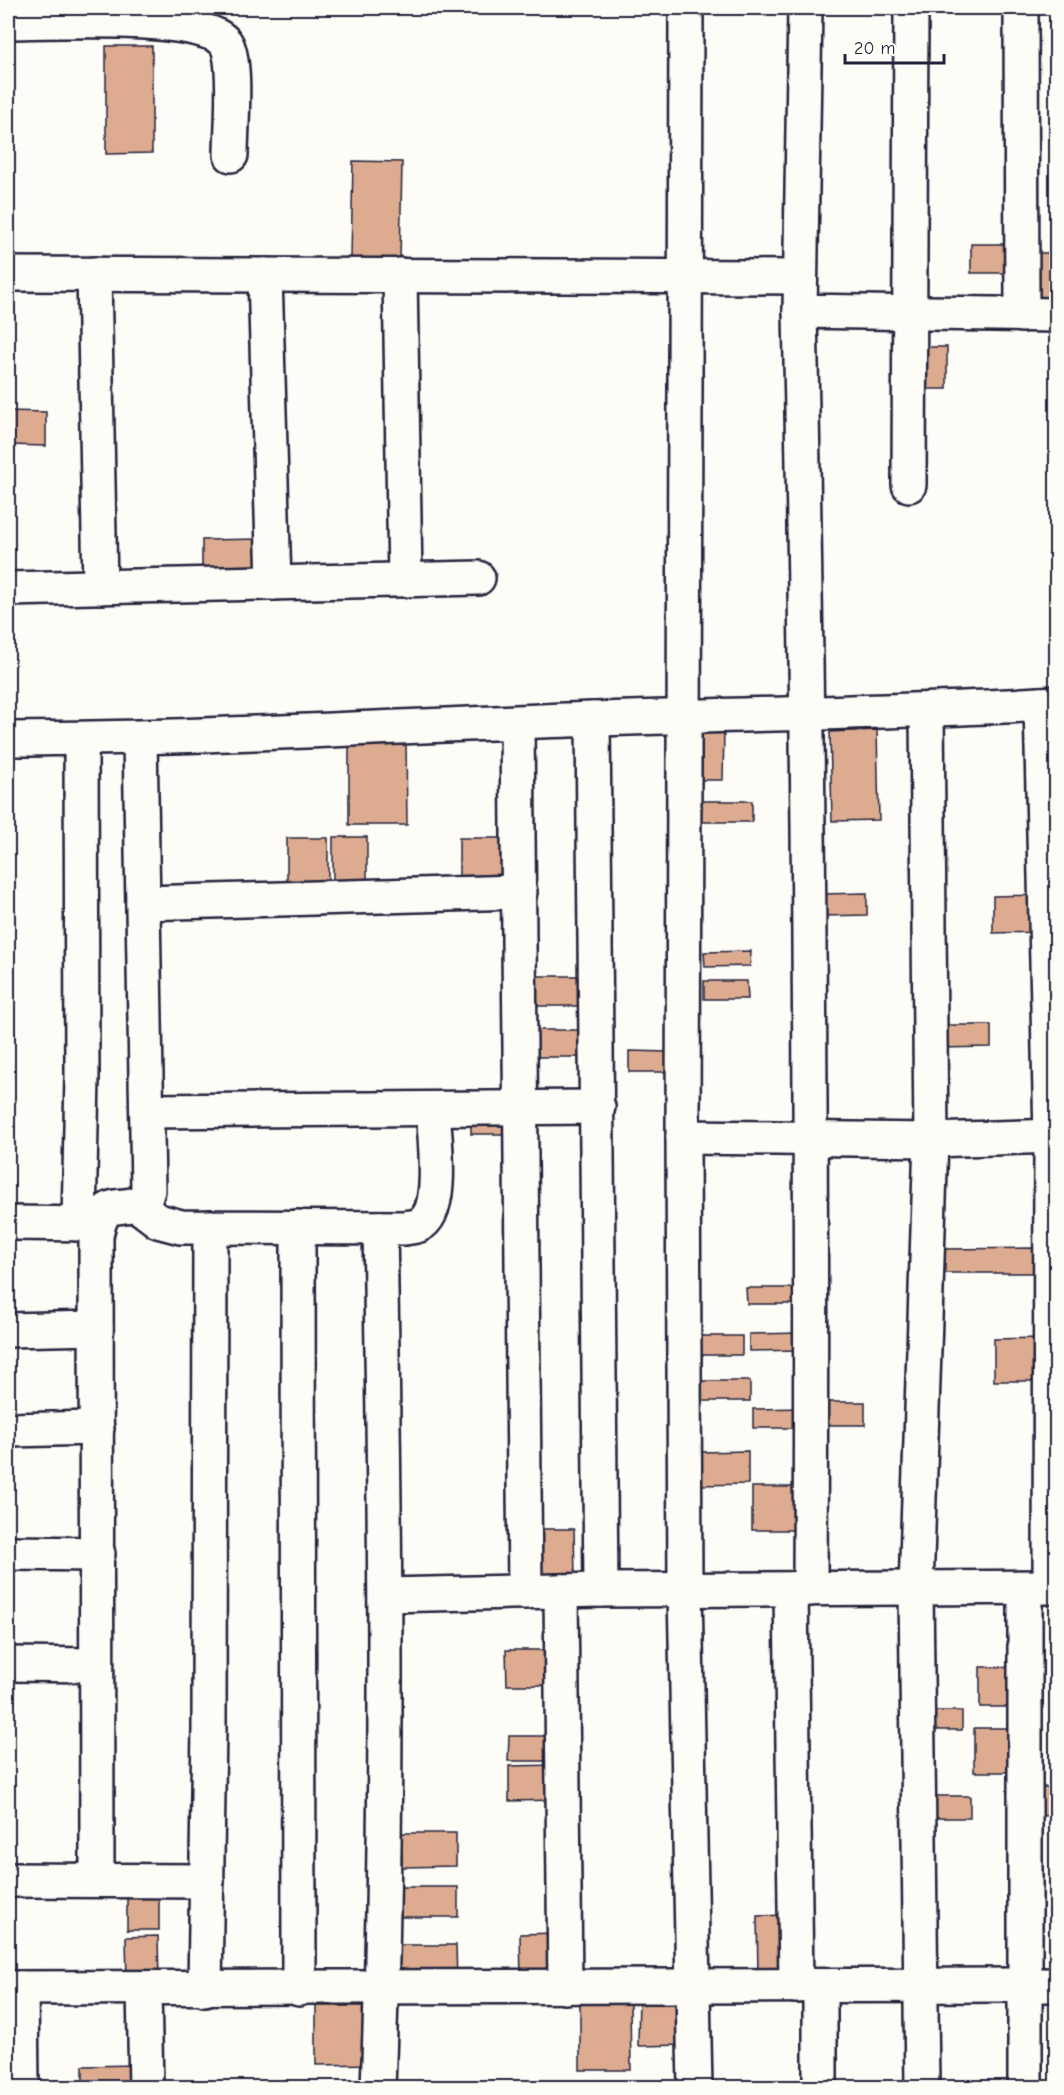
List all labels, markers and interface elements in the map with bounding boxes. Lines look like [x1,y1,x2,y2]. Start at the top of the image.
scale bar [845,27,944,65]
text: 20 m [854,38,895,59]

